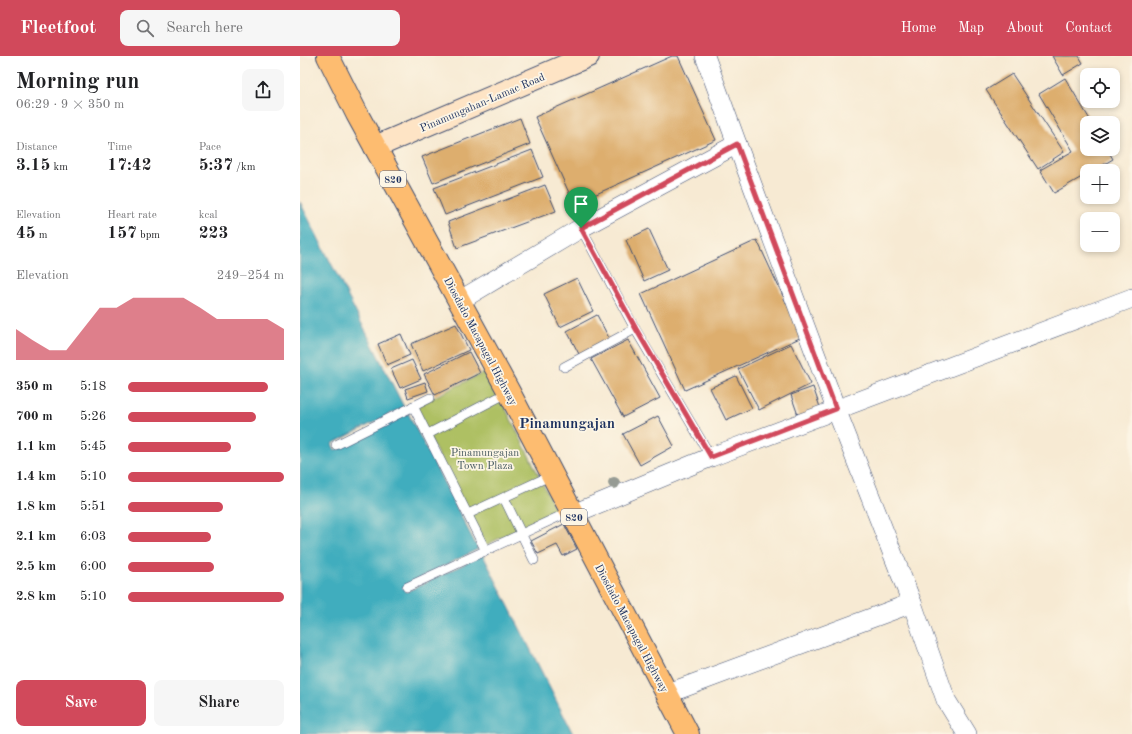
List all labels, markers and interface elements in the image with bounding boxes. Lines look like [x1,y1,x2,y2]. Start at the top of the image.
search box [120,10,400,46]
icon: search [134,17,156,39]
text: Fleetfoot [20,19,96,38]
text: Search here [166,21,243,36]
text: Home [901,21,936,35]
text: Map [958,21,984,35]
text: About [1006,21,1043,35]
text: Contact [1065,21,1112,35]
map controls [1080,68,1120,252]
button: locate [1080,68,1120,108]
button: share [242,69,284,111]
text: Morning run [16,71,139,93]
street label: Pinamungahan-Lamac Road [419,72,547,135]
text: 06:29 · 9 × 350 m [16,98,124,111]
button: layers [1080,116,1120,156]
text: Distance [16,142,57,153]
text: Time [107,142,132,153]
text: Pace [199,142,221,153]
text: 3.15 [16,157,50,174]
text: 17:42 [107,157,152,174]
text: 5:37 [199,157,233,174]
text: km [50,162,68,173]
text: /km [233,162,255,173]
button: + [1080,164,1120,204]
road number: 820 [380,171,406,187]
pin [564,187,598,228]
icon: arrive [570,193,592,215]
text: Elevation [16,210,61,221]
text: Heart rate [107,210,157,221]
text: kcal [199,210,218,221]
button: − [1080,212,1120,252]
text: 45 [16,225,36,242]
text: 157 [107,225,137,242]
text: 223 [199,225,228,242]
text: m [36,230,48,241]
text: bpm [137,230,160,241]
text: Elevation [16,269,69,282]
text: 249–254 m [217,269,284,282]
street label: Diosdado Macapagal Highway [441,276,518,408]
text: 350 m [16,380,53,393]
text: 5:18 [80,380,106,393]
text: 700 m [16,410,53,423]
text: 5:26 [80,410,106,423]
district label: Pinamungajan [519,417,615,432]
text: 1.1 km [16,440,56,453]
text: 5:45 [80,440,106,453]
park label: Pinamungajan Town Plaza [451,448,519,472]
text: 1.4 km [16,470,56,483]
text: 5:10 [80,470,106,483]
text: 1.8 km [16,500,56,513]
text: 5:51 [80,500,106,513]
road number: 820 [561,509,587,525]
text: 2.1 km [16,530,56,543]
text: 6:03 [80,530,106,543]
text: 2.5 km [16,560,56,573]
text: 6:00 [80,560,106,573]
street label: Diosdado Macapagal Highway [592,563,669,695]
text: 2.8 km [16,590,56,603]
text: 5:10 [80,590,106,603]
button: Save [16,680,146,726]
button: Share [154,680,284,726]

